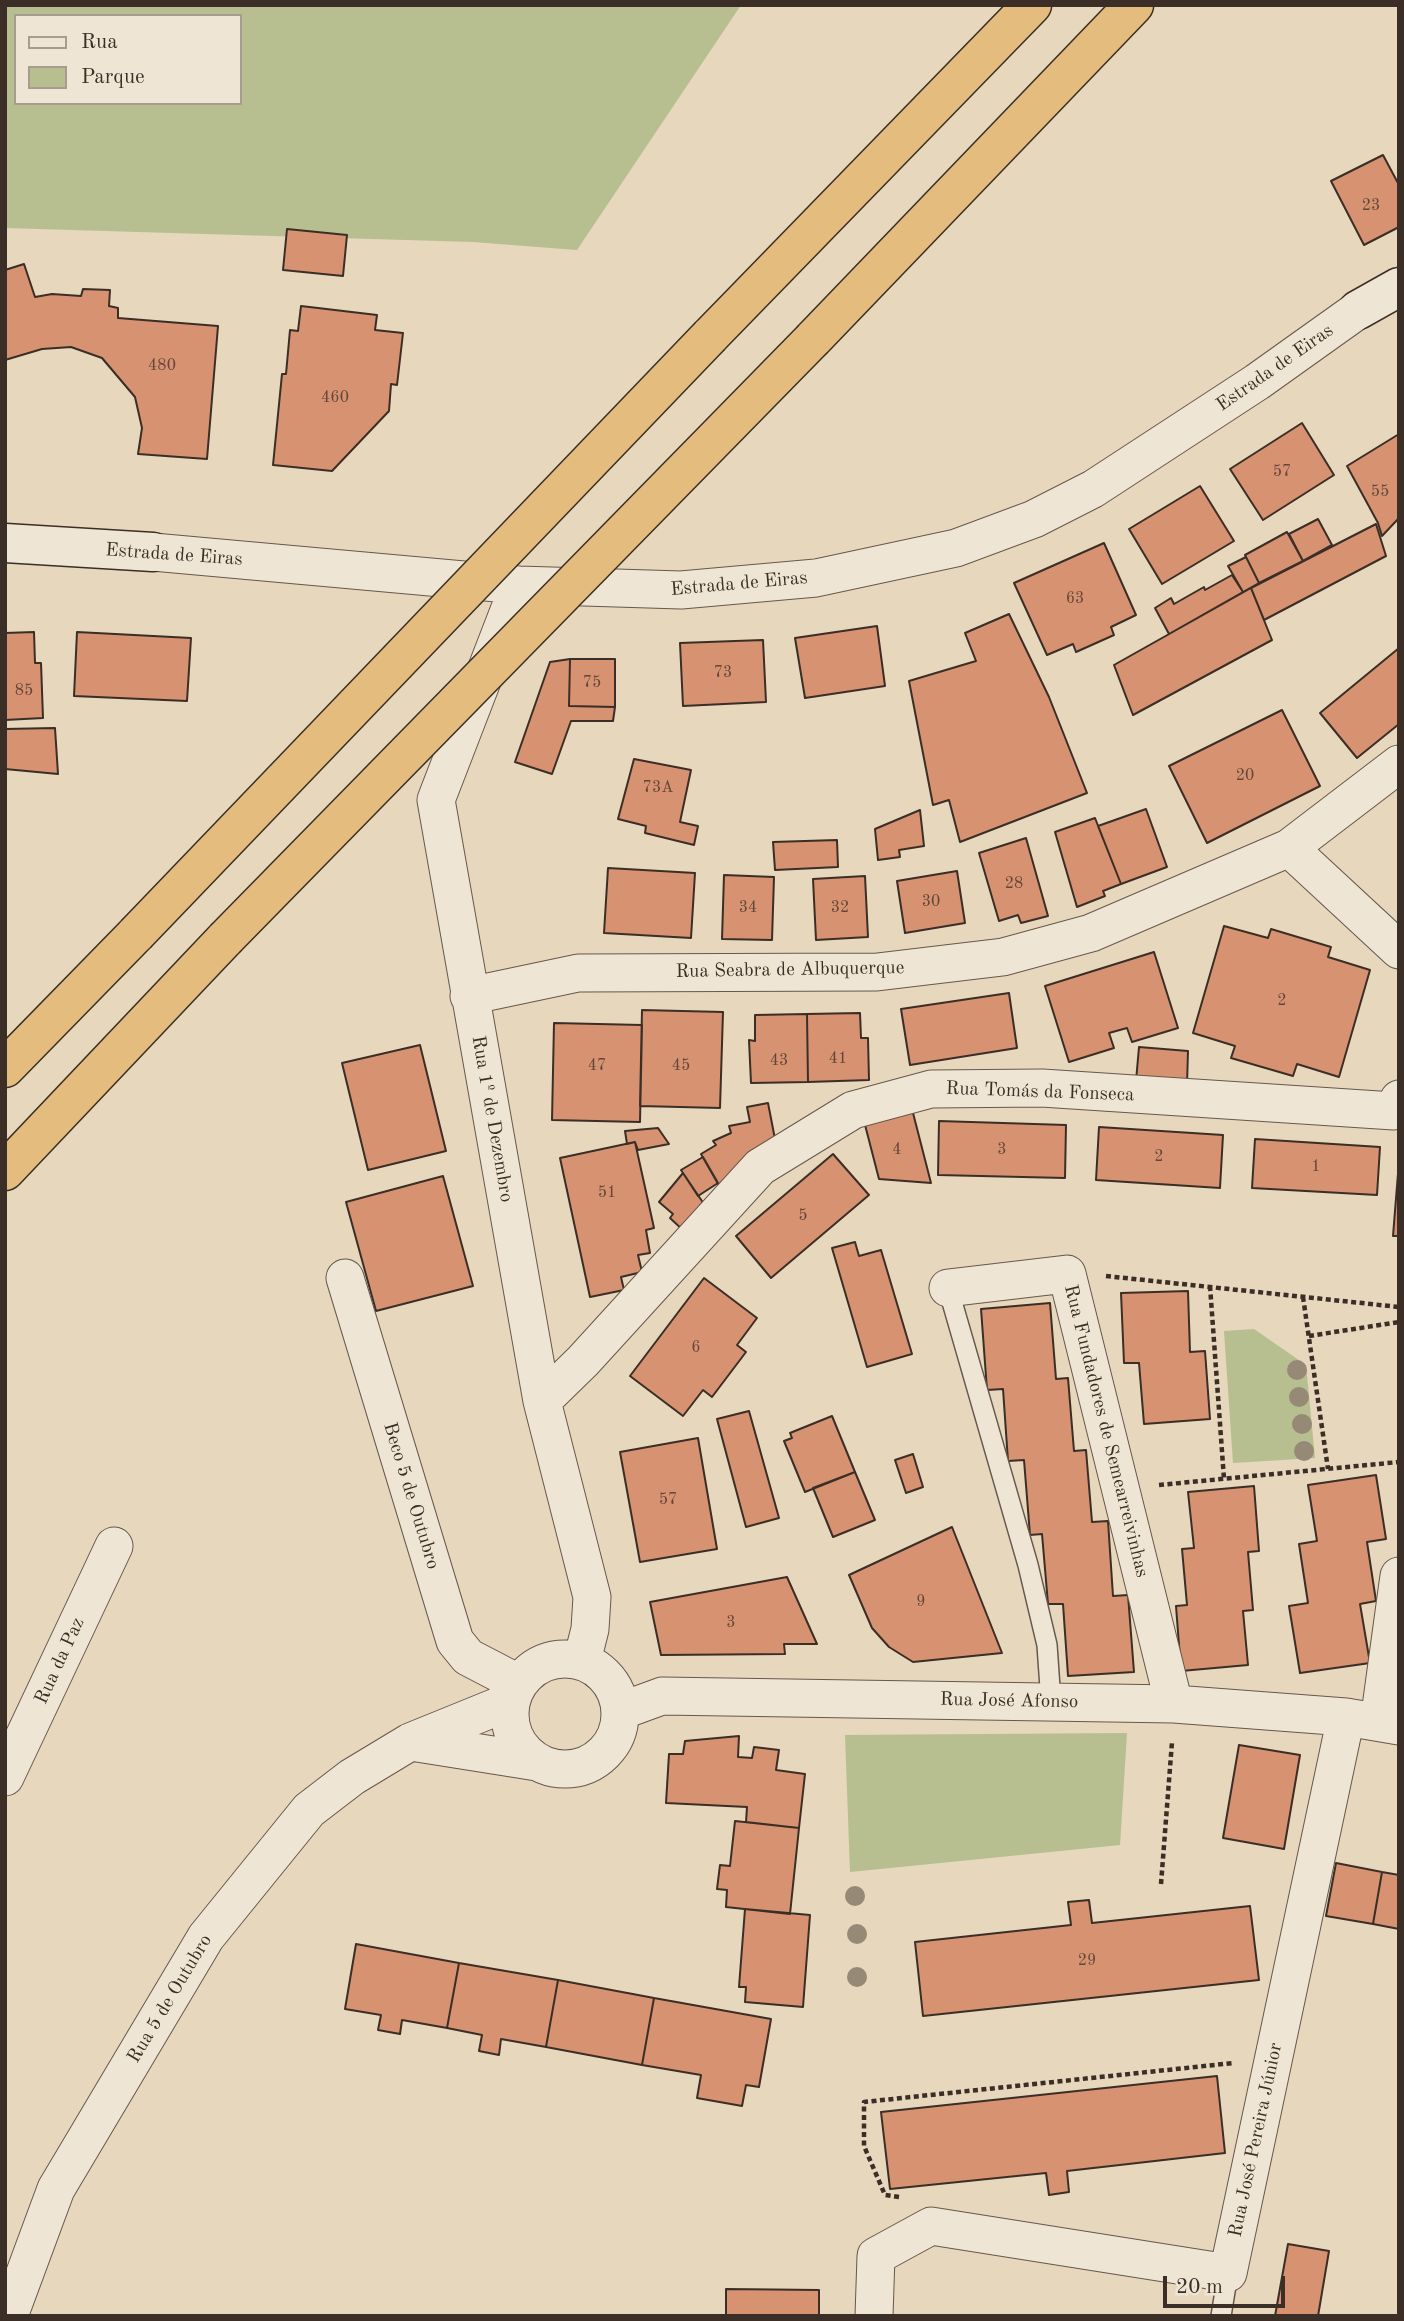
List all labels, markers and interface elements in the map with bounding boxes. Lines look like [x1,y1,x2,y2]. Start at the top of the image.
legend [14,14,242,105]
text: Rua [81,32,118,53]
text: Parque [81,67,145,88]
house number: 23 [1362,196,1380,216]
street label: Estrada de Eiras [1212,319,1338,417]
house number: 480 [148,356,176,376]
house number: 460 [321,388,349,408]
house number: 57 [1273,462,1291,482]
house number: 55 [1371,482,1389,502]
street label: Estrada de Eiras [105,539,243,571]
street label: Estrada de Eiras [670,567,808,601]
house number: 63 [1066,589,1084,609]
house number: 73 [714,663,732,683]
house number: 75 [583,673,601,693]
house number: 85 [15,681,33,701]
house number: 20 [1236,766,1254,786]
house number: 73A [643,778,673,798]
house number: 28 [1005,874,1023,894]
house number: 30 [922,892,940,912]
house number: 34 [739,898,757,918]
house number: 32 [831,898,849,918]
street label: Rua Seabra de Albuquerque [675,957,905,983]
house number: 2 [1277,991,1287,1011]
street label: Rua 1º de Dezembro [466,1034,518,1204]
house number: 41 [829,1049,847,1069]
house number: 43 [770,1051,788,1071]
house number: 47 [588,1056,606,1076]
house number: 45 [672,1056,690,1076]
street label: Rua Tomás da Fonseca [945,1077,1135,1107]
house number: 4 [892,1140,902,1160]
house number: 3 [997,1140,1007,1160]
house number: 2 [1154,1147,1164,1167]
house number: 1 [1311,1157,1321,1177]
house number: 51 [598,1183,616,1203]
house number: 5 [798,1206,808,1226]
street label: Rua Fundadores de Semearreivinhas [1059,1282,1153,1580]
house number: 6 [691,1338,701,1358]
street label: Beco 5 de Outubro [378,1420,444,1572]
house number: 57 [659,1490,677,1510]
house number: 9 [916,1592,926,1612]
house number: 3 [726,1613,736,1633]
street label: Rua da Paz [30,1614,90,1708]
street label: Rua José Afonso [940,1688,1078,1714]
street label: Rua 5 de Outubro [123,1931,217,2067]
house number: 29 [1078,1951,1096,1971]
street label: Rua José Pereira Júnior [1224,2041,1288,2239]
scale bar [1166,2262,1288,2306]
text: 20 m [1176,2277,1223,2298]

